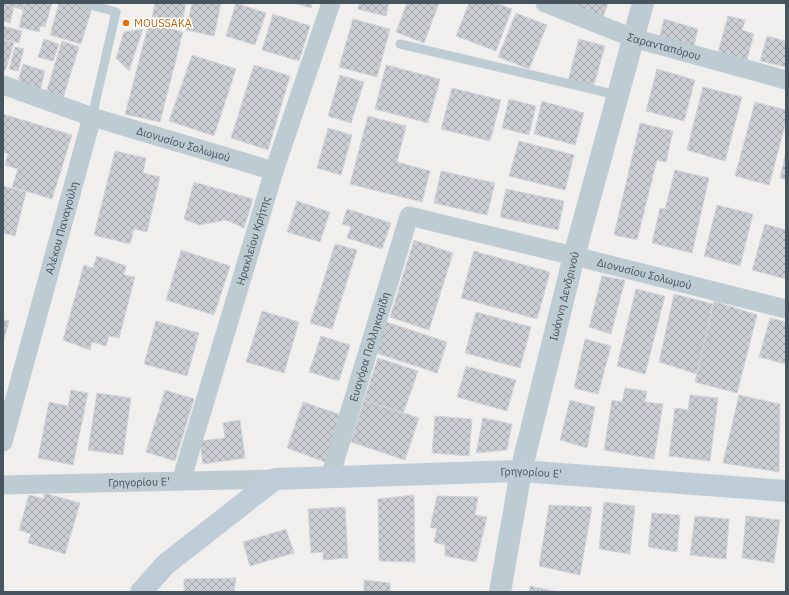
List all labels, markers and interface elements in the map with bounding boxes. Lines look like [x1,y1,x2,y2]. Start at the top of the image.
place label: MOUSSAKA [134,16,192,30]
marker: MOUSSAKA [121,18,131,28]
street label: Σαρανταπόρου [625,29,703,63]
street label: Διονυσίου Σολωμού [135,124,232,165]
street label: Αλέκου Παναγούλη [42,180,81,276]
street label: Ηρακλείου Κρήτης [233,194,273,287]
street label: Ιωάννη Δενδρινού [546,250,582,342]
street label: Διονυσίου Σολωμού [595,255,693,292]
street label: Ευαγόρα Παλληκαρίδη [346,290,393,403]
street label: Γρηγορίου Ε' [500,464,562,481]
street label: Γρηγορίου Ε' [108,474,170,490]

